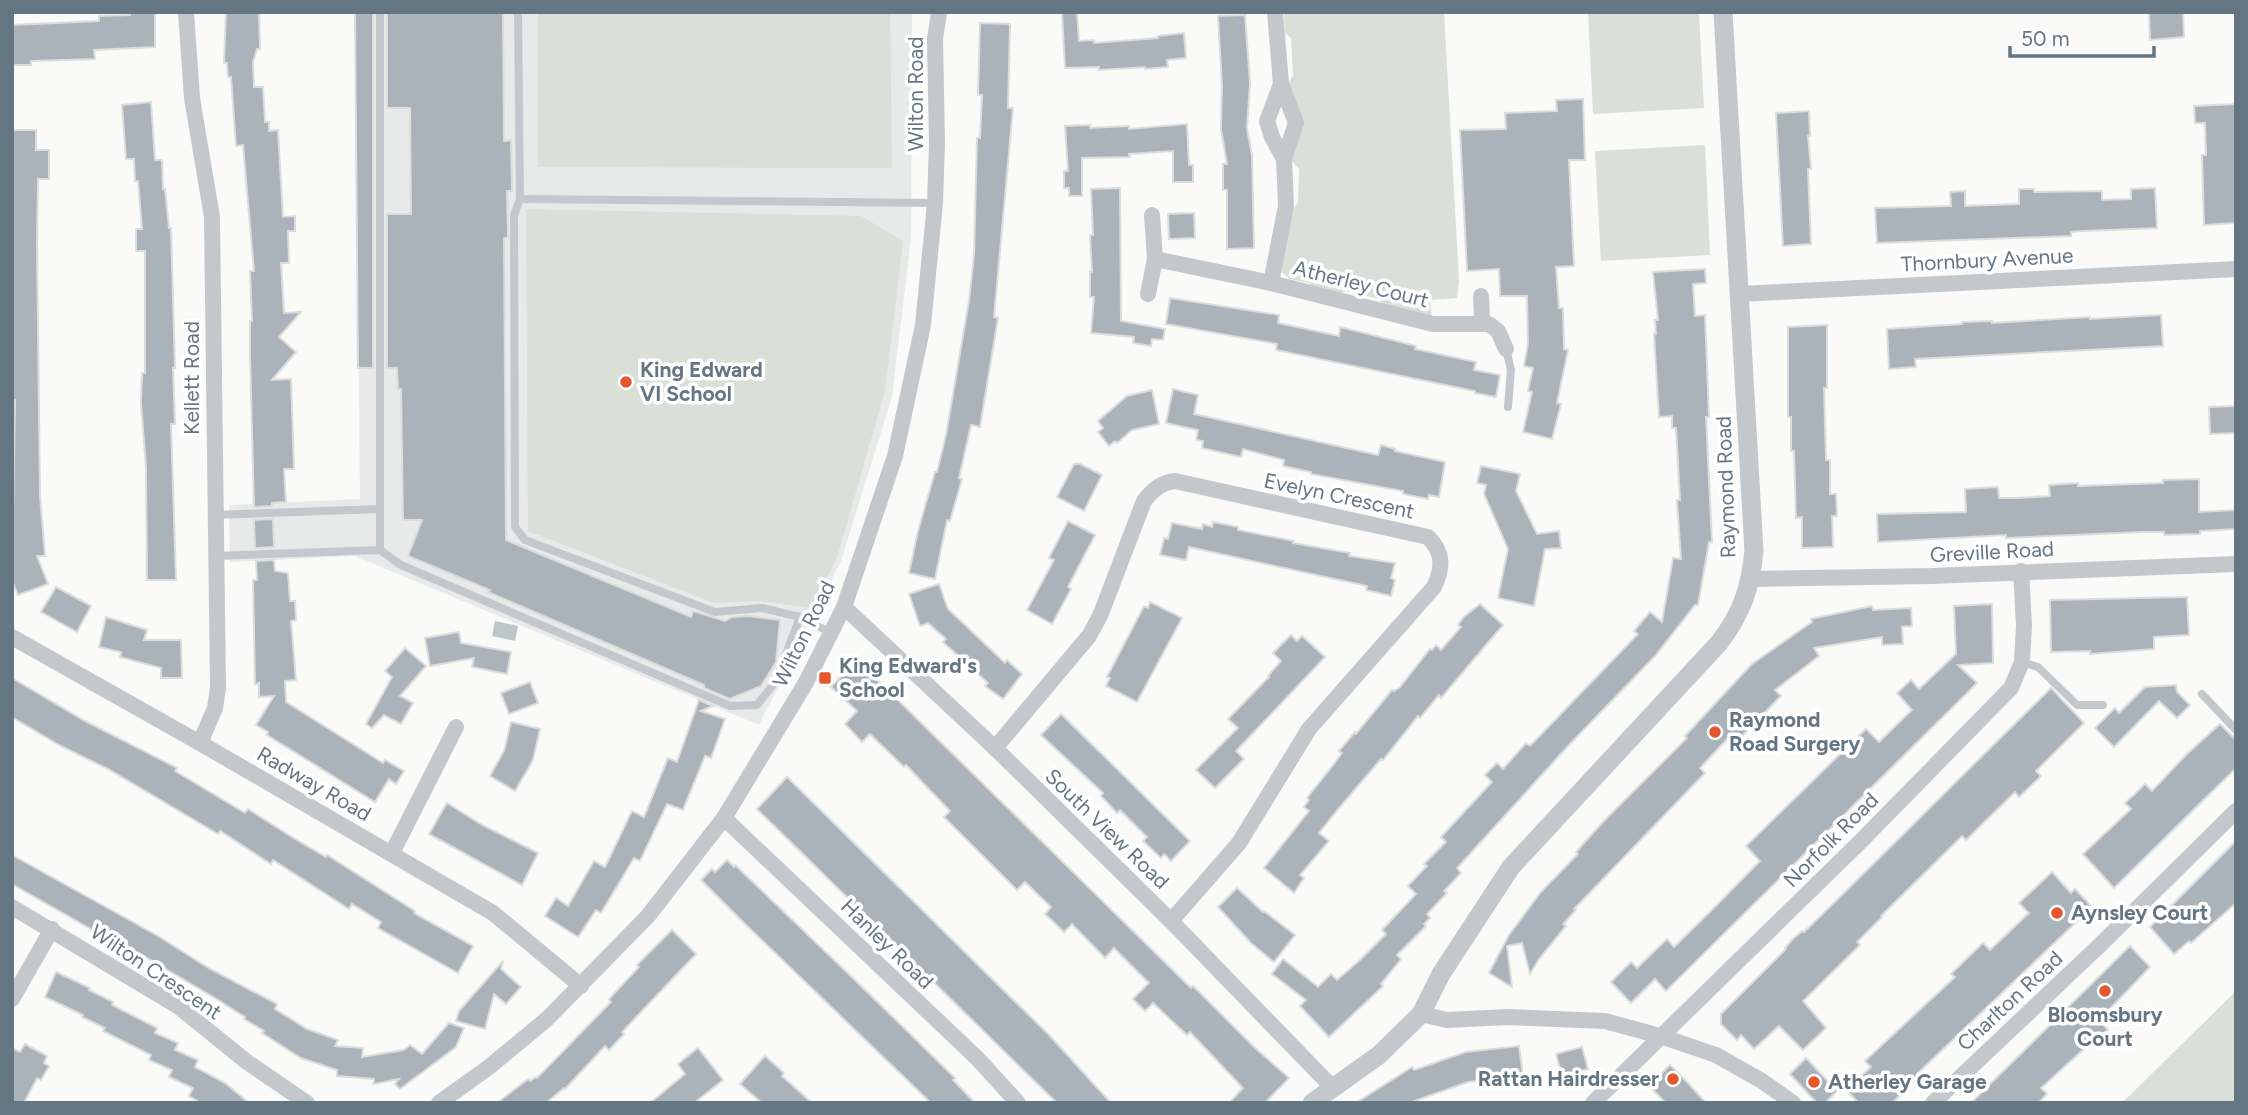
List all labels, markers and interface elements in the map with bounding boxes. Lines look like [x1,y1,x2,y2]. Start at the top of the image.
scale bar [2010,14,2154,58]
text: 50 m [2021,26,2070,51]
street label: Wilton Road [903,37,928,151]
street label: Thornbury Avenue [1900,242,2074,277]
street label: Atherley Court [1291,255,1431,312]
street label: Kellett Road [179,321,204,435]
place label: King Edward VI School [640,357,763,406]
marker: King Edward VI School [618,374,634,390]
street label: Raymond Road [1711,415,1740,559]
street label: Evelyn Crescent [1262,467,1417,524]
street label: Greville Road [1929,536,2055,567]
street label: Wilton Road [767,577,840,691]
place label: King Edward's School [839,653,977,702]
marker: King Edward's School [817,670,833,686]
place label: Raymond Road Surgery [1729,707,1861,756]
marker: Raymond Road Surgery [1707,724,1723,740]
street label: Radway Road [253,741,376,826]
street label: South View Road [1040,763,1174,894]
street label: Norfolk Road [1778,787,1883,892]
street label: Hanley Road [836,893,939,994]
place label: Aynsley Court [2071,900,2208,925]
marker: Aynsley Court [2049,905,2065,921]
street label: Wilton Crescent [86,919,227,1025]
street label: Charlton Road [1952,946,2067,1056]
marker: Bloomsbury Court [2097,983,2113,999]
place label: Bloomsbury Court [2047,1002,2163,1051]
place label: Rattan Hairdresser [1478,1066,1659,1091]
place label: Atherley Garage [1828,1069,1987,1094]
marker: Rattan Hairdresser [1665,1071,1681,1087]
marker: Atherley Garage [1806,1074,1822,1090]

